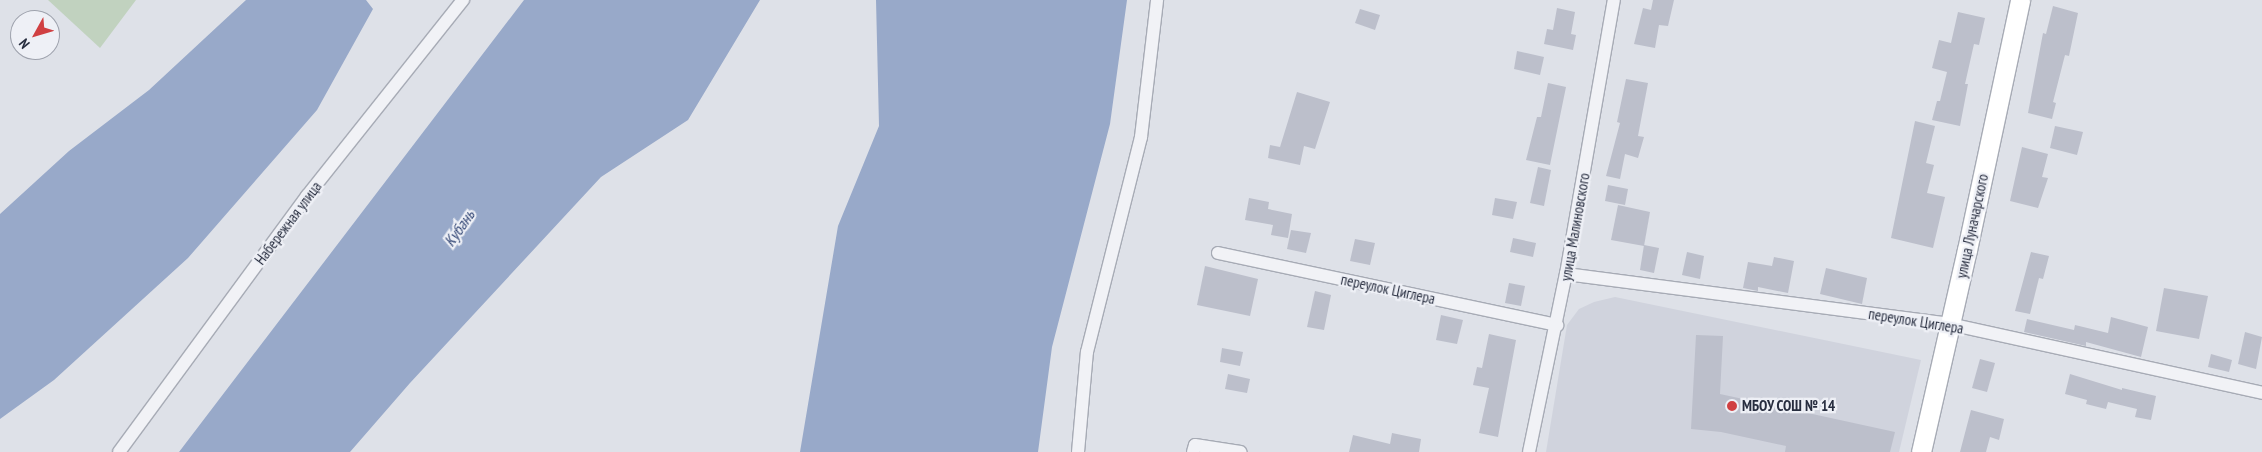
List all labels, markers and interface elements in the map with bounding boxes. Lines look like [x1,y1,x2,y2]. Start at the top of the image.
north arrow [10,10,60,60]
text: N [15,35,33,52]
street label: улица Малиновского [1557,172,1593,282]
street label: улица Луначарского [1952,172,1992,280]
street label: Набережная улица [251,178,325,268]
water label: Кубань [440,206,478,250]
street label: переулок Циглера [1339,270,1437,308]
street label: переулок Циглера [1867,305,1965,337]
place label: МБОУ СОШ № 14 [1742,397,1836,415]
marker: МБОУ СОШ № 14 [1726,400,1738,412]

